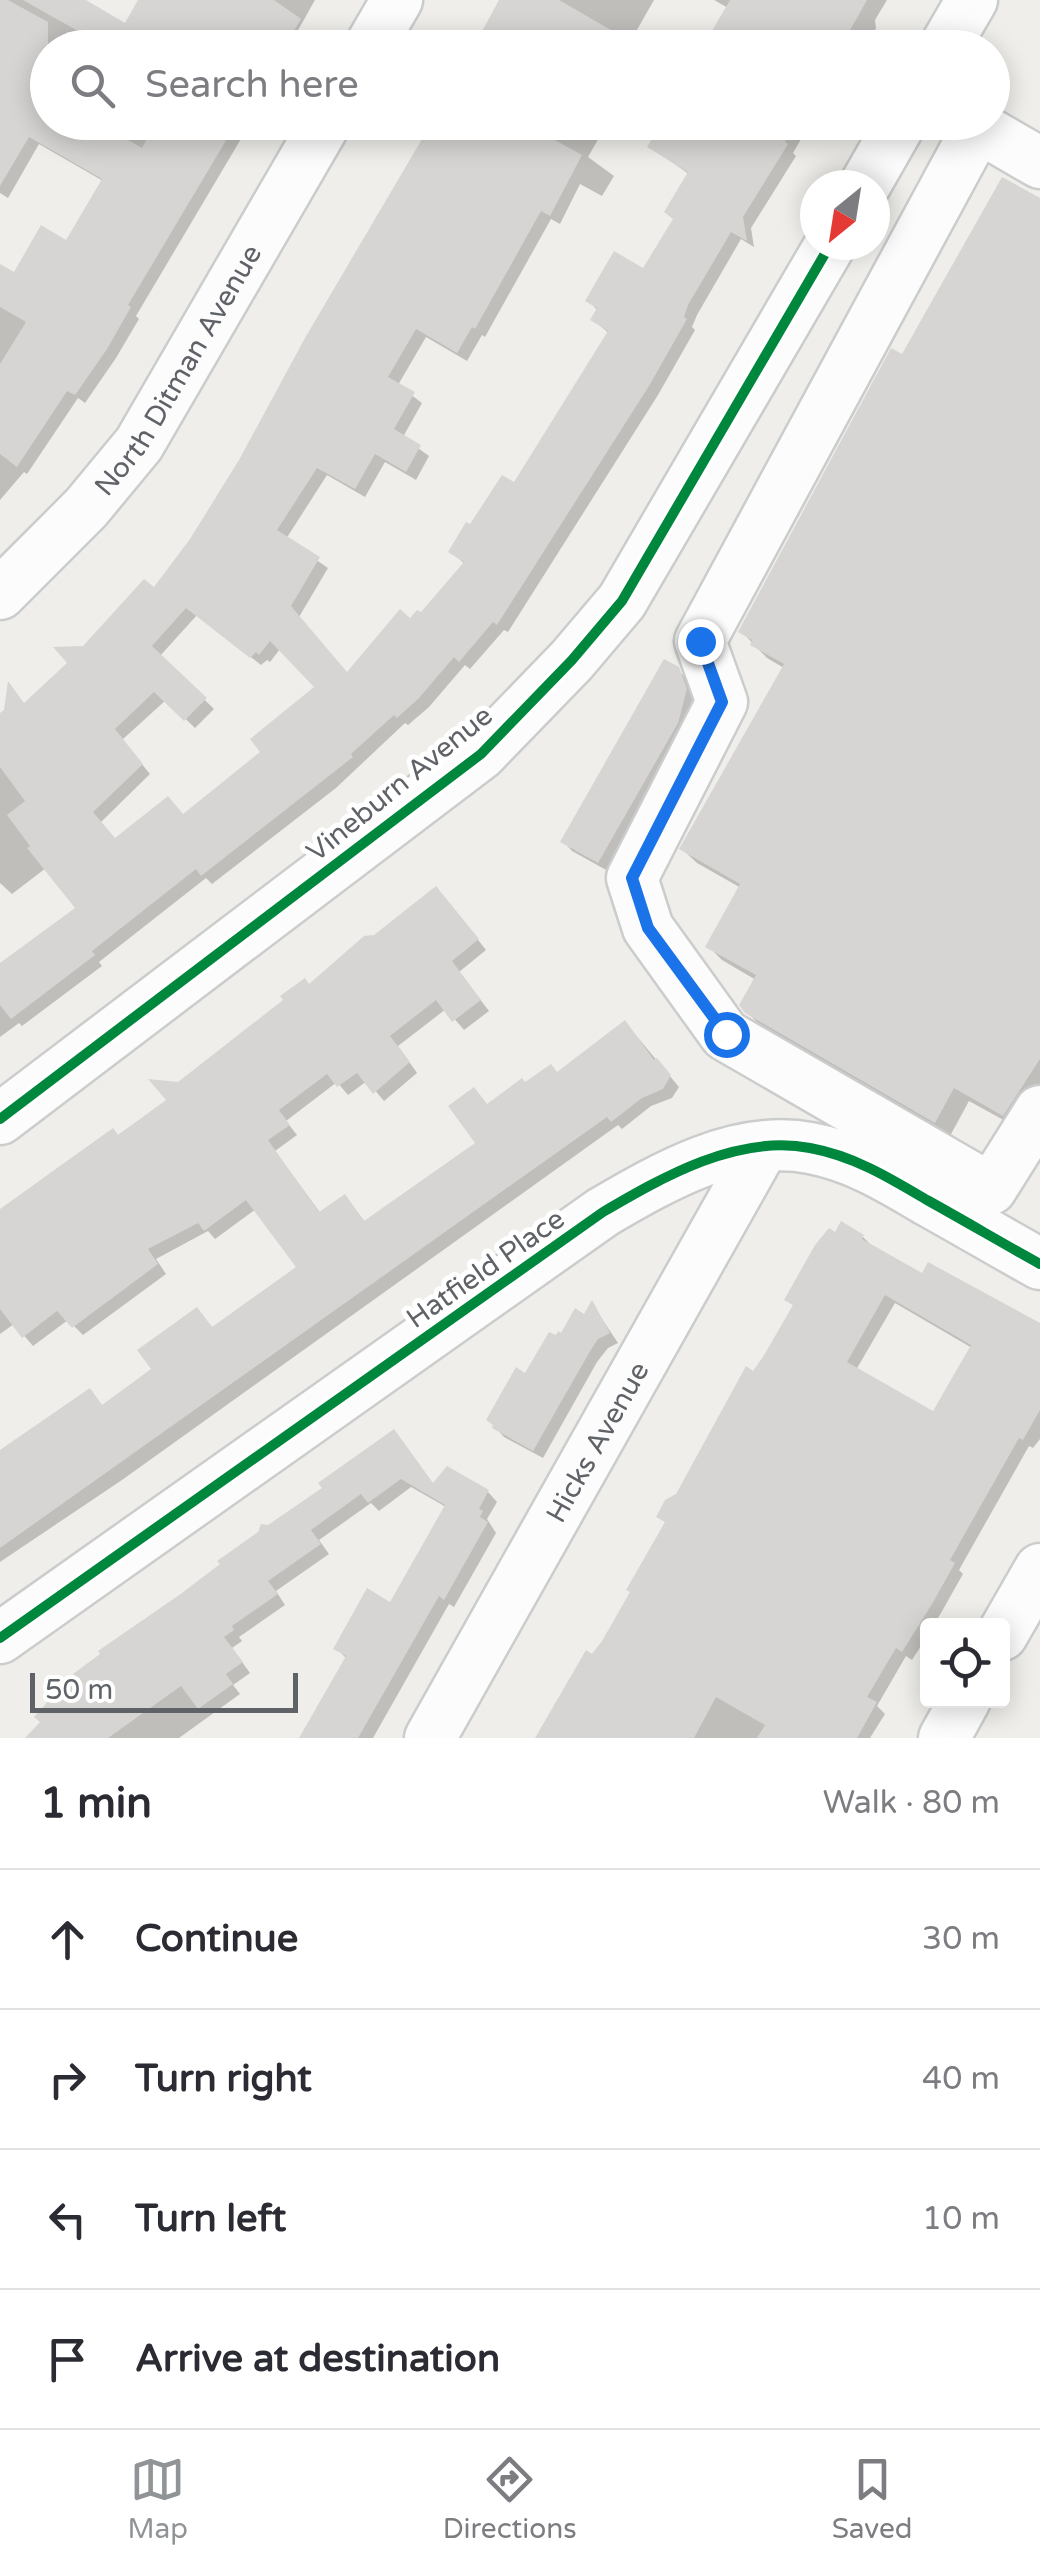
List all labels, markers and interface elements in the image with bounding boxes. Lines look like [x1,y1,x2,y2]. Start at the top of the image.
search box [30,30,1010,140]
icon: search [65,58,120,113]
text: Search here [145,62,359,108]
north arrow [800,170,890,260]
street label: North Ditman Avenue [87,239,269,503]
route end [678,619,724,665]
street label: Vineburn Avenue [300,699,499,869]
route start [704,1012,750,1058]
street label: Hatfield Place [400,1202,571,1336]
street label: Hicks Avenue [539,1356,657,1529]
map controls [920,1618,1010,1708]
button: locate [920,1618,1010,1708]
scale bar [30,1668,298,1712]
text: 50 m [45,1673,113,1707]
text: 1 min [40,1778,152,1829]
text: Walk · 80 m [823,1784,1000,1822]
icon: ahead [40,1912,95,1967]
text: Continue [135,1916,298,1962]
text: 30 m [922,1920,1000,1958]
icon: right [40,2052,95,2107]
text: Turn right [135,2056,312,2102]
text: 40 m [922,2060,1000,2098]
icon: left [40,2192,95,2247]
text: Turn left [135,2196,286,2242]
text: 10 m [922,2200,1000,2238]
icon: arrive [40,2332,95,2387]
text: Arrive at destination [135,2336,500,2382]
tab: Map [127,2452,188,2546]
tab: Directions [443,2452,577,2546]
tab: Saved [832,2452,913,2546]

